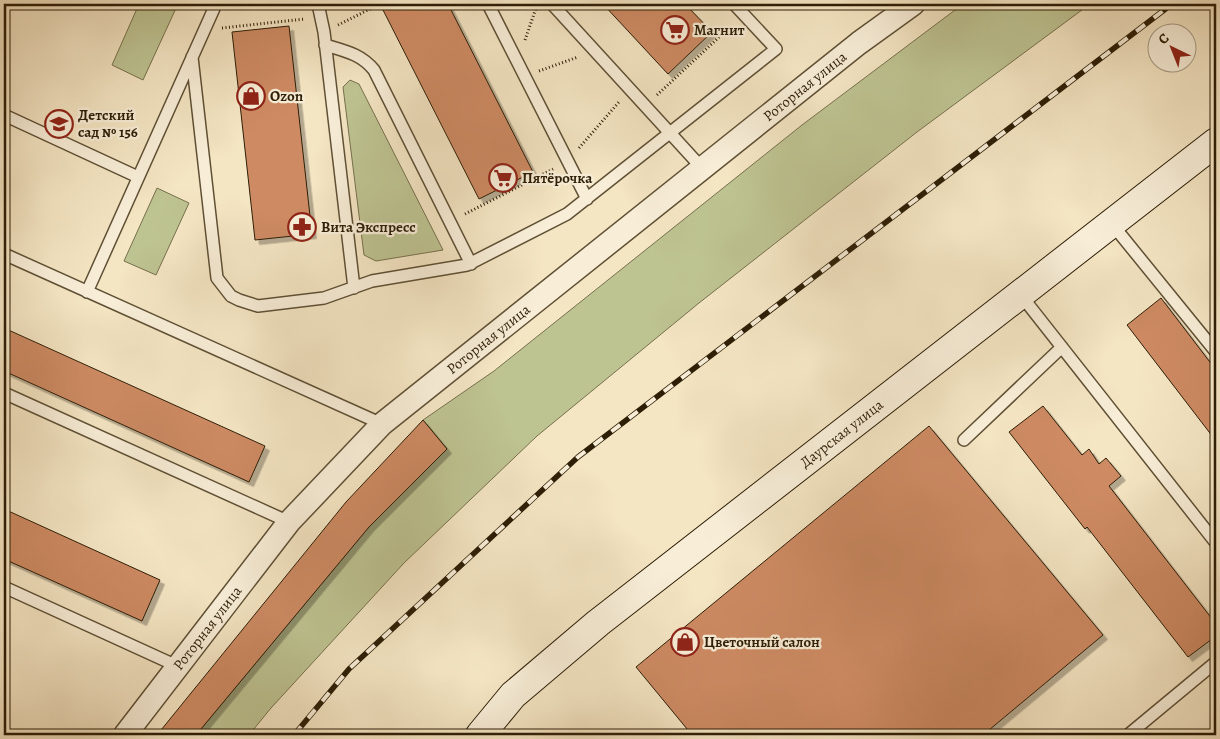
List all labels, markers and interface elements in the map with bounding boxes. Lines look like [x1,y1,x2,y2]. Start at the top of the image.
supermarket icon: Магнит [660,15,690,45]
place label: Магнит [694,20,745,40]
north arrow [1148,22,1198,72]
text: С [1154,29,1173,49]
street label: Роторная улица [759,47,851,126]
shop icon: Ozon [236,81,266,111]
place label: Ozon [270,86,304,106]
place label: Детский сад № 156 [78,105,138,142]
school or university icon: Детский сад № 156 [44,109,74,139]
supermarket icon: Пятёрочка [488,163,518,193]
place label: Пятёрочка [522,168,593,188]
pharmacy icon: Вита Экспресс [287,212,317,242]
place label: Вита Экспресс [321,217,416,237]
street label: Роторная улица [442,300,534,379]
street label: Даурская улица [796,395,887,472]
street label: Роторная улица [168,582,246,674]
shop icon: Цветочный салон [670,627,700,657]
place label: Цветочный салон [704,632,820,652]

